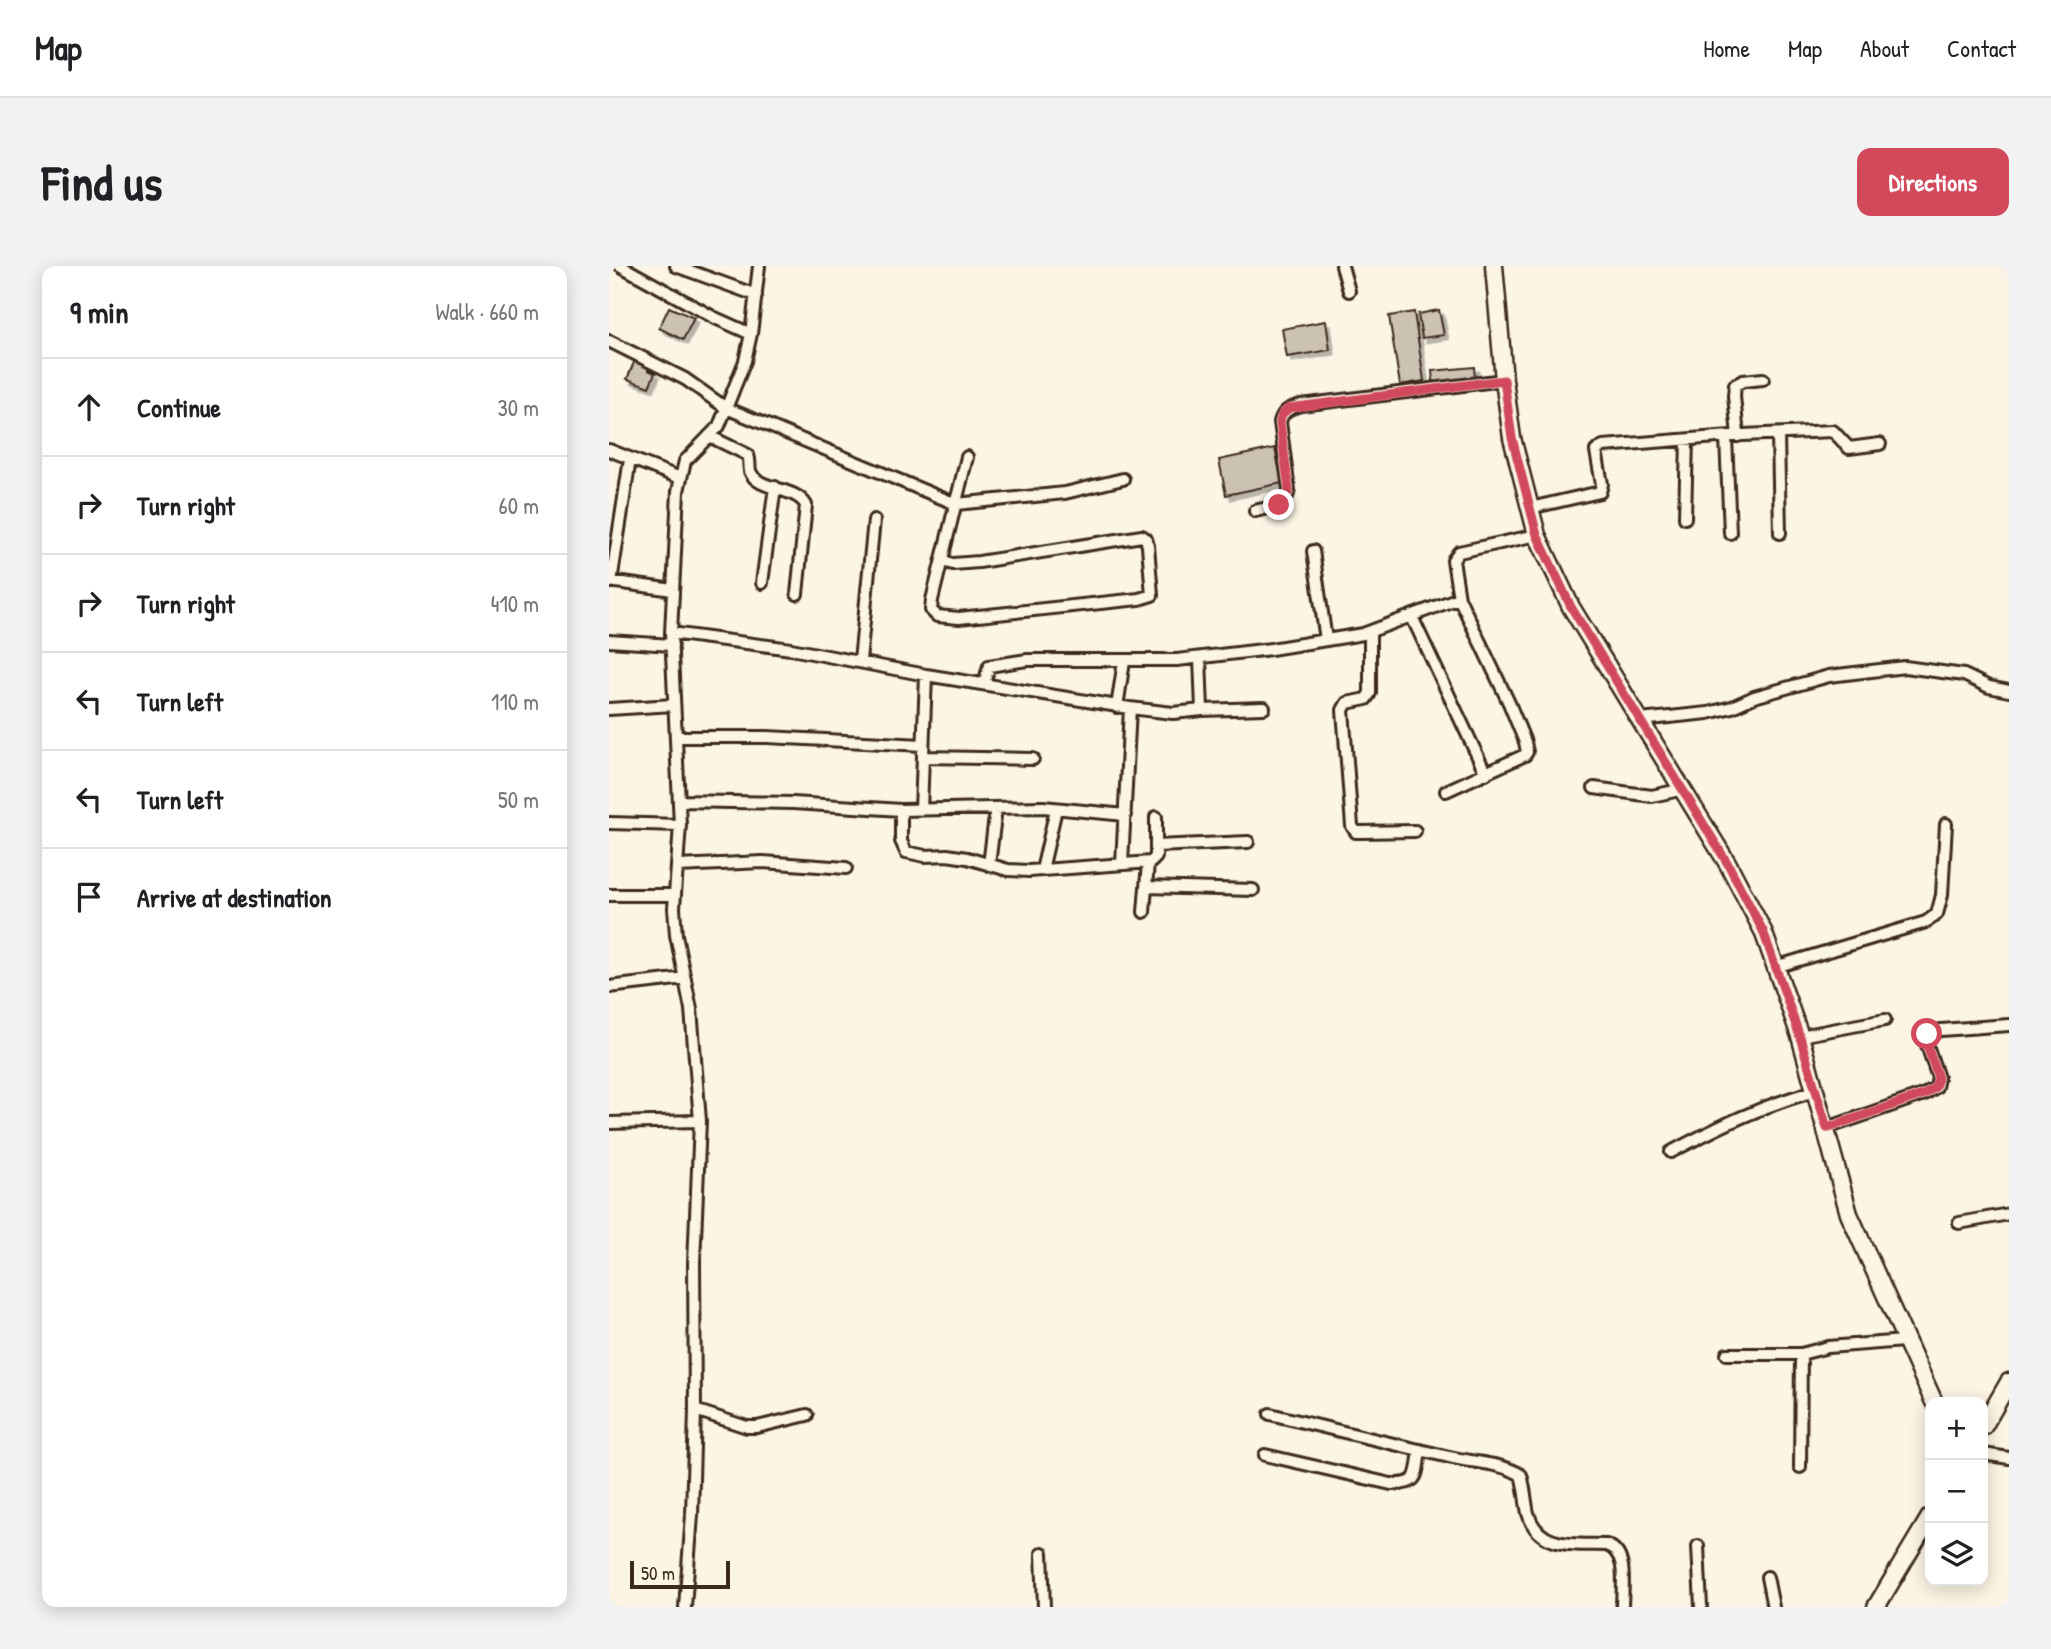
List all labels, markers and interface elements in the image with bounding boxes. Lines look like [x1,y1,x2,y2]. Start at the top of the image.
text: Map [35,26,82,70]
text: Home [1703,32,1750,64]
text: Map [1788,32,1822,64]
text: About [1860,32,1909,64]
text: Contact [1947,32,2016,64]
button: Directions [1857,148,2009,216]
text: Find us [42,149,162,215]
text: 9 min [70,292,129,332]
text: Walk · 660 m [435,296,539,327]
icon: ahead [70,388,108,426]
text: Continue [137,390,221,425]
text: 30 m [497,392,539,423]
icon: right [70,486,108,524]
text: Turn right [137,488,235,523]
route end [1263,489,1294,520]
text: 60 m [499,490,539,521]
icon: right [70,584,108,622]
text: Turn right [137,586,235,621]
text: 410 m [491,588,539,619]
icon: left [70,682,108,720]
text: Turn left [137,684,223,719]
text: 110 m [491,686,539,717]
icon: left [70,780,108,818]
text: Turn left [137,782,223,817]
text: 50 m [498,784,539,815]
icon: arrive [70,878,108,916]
text: Arrive at destination [137,880,332,915]
route start [1911,1018,1942,1049]
map controls [1925,1397,1988,1586]
button: + [1925,1397,1988,1460]
button: − [1925,1460,1988,1523]
button: layers [1925,1523,1988,1586]
scale bar [630,1558,730,1590]
text: 50 m [641,1560,675,1586]

